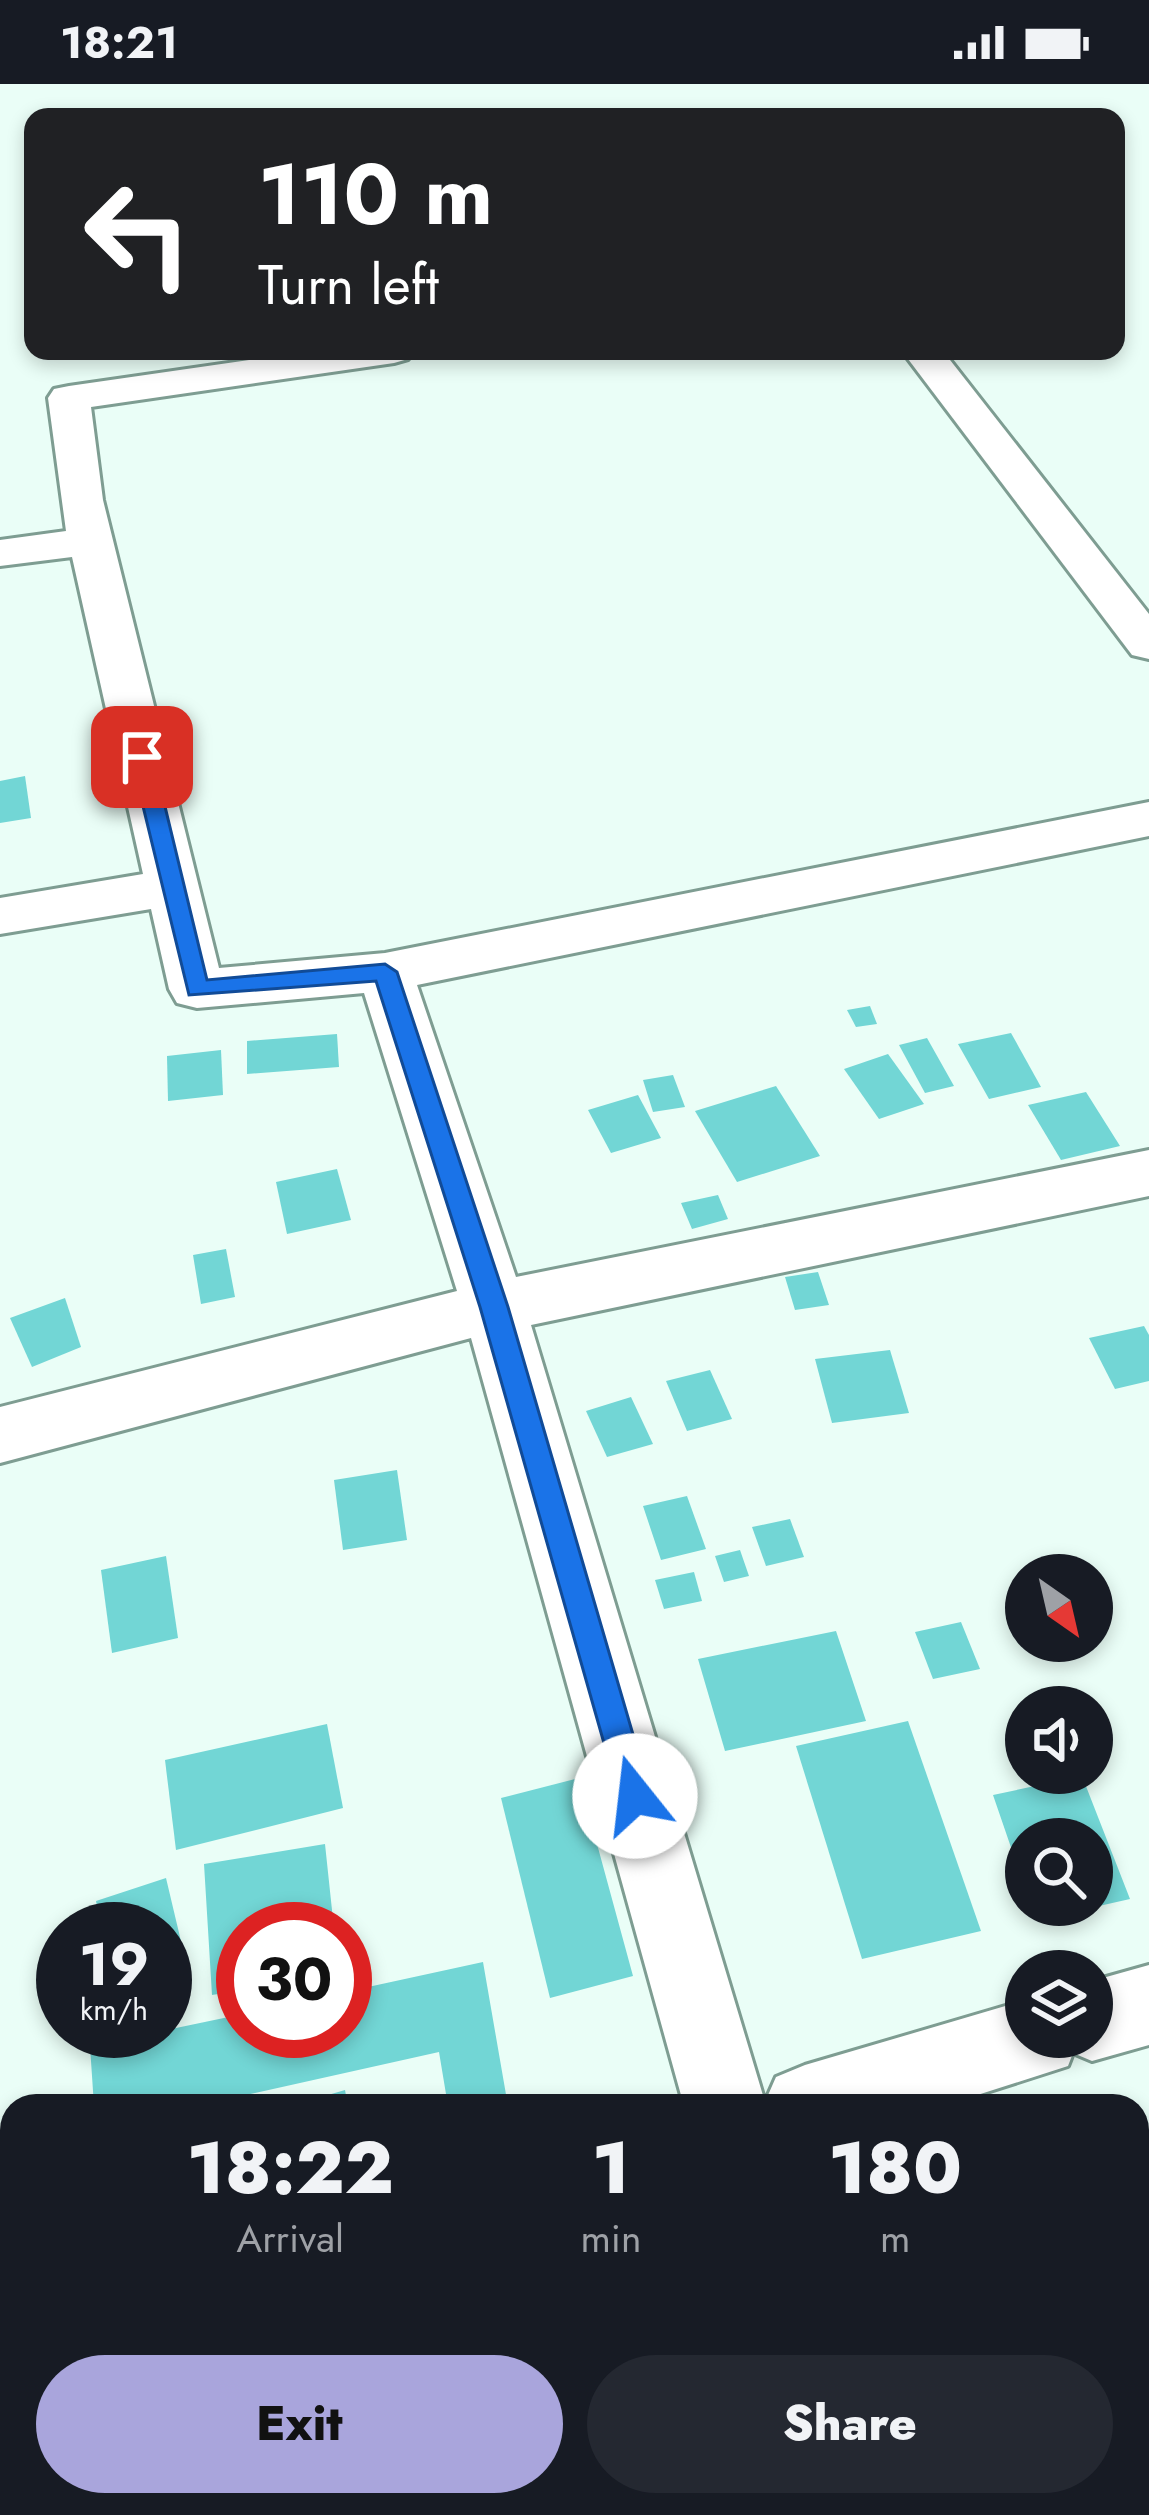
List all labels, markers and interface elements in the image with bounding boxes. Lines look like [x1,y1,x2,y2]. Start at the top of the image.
text: 18:21 [60,10,178,75]
text: 110 m [258,134,493,256]
icon: left [60,156,216,312]
text: Turn left [258,246,439,324]
pin [91,706,193,808]
icon: arrive [109,724,175,790]
north arrow [1005,1554,1113,1662]
map controls [1005,1554,1113,2058]
button: sound [1005,1686,1113,1794]
position arrow [572,1733,698,1859]
button: search [1005,1818,1113,1926]
speed limit sign: 30 [216,1902,372,2058]
text: 19 [79,1921,149,2008]
button: layers [1005,1950,1113,2058]
text: km/h [80,1988,148,2031]
text: 18:22 [187,2116,394,2220]
text: 1 [592,2116,630,2220]
text: 180 [828,2116,962,2220]
text: Arrival [236,2210,344,2267]
text: min [580,2210,641,2267]
text: m [880,2210,910,2267]
button: Exit [36,2355,563,2493]
button: Share [587,2355,1113,2493]

